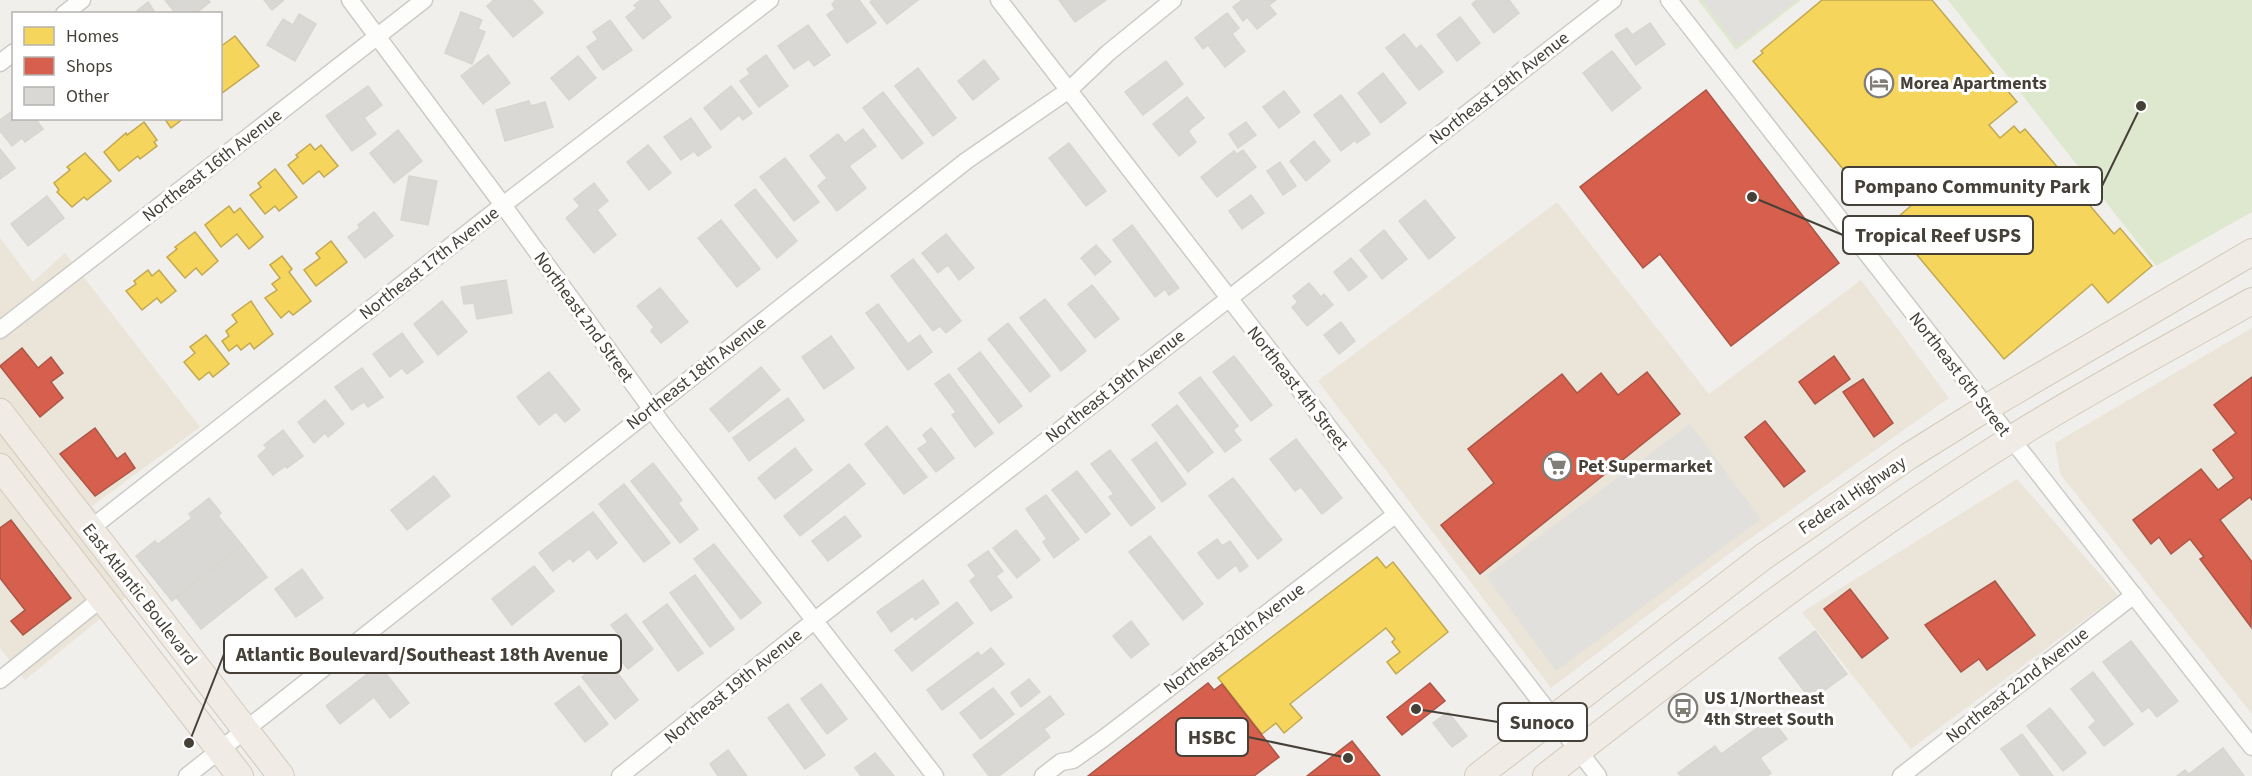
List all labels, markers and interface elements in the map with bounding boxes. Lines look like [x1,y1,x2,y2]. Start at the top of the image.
legend [12,12,222,120]
text: Homes [66,24,119,49]
street label: Northeast 19th Avenue [1424,26,1574,151]
text: Shops [66,54,113,79]
hotel icon: Morea Apartments [1863,67,1895,99]
place label: Morea Apartments [1900,71,2047,96]
text: Other [66,84,110,109]
street label: Northeast 16th Avenue [137,103,287,228]
callout: Pompano Community Park [1842,167,2102,205]
text: Pompano Community Park [1854,173,2090,201]
street label: Northeast 17th Avenue [354,201,504,326]
callout: Tropical Reef USPS [1843,216,2033,254]
text: Tropical Reef USPS [1855,222,2021,250]
street label: Northeast 2nd Street [528,247,639,388]
street label: Northeast 6th Street [1903,307,2016,442]
street label: Northeast 18th Avenue [621,311,771,436]
street label: Northeast 4th Street [1241,321,1354,456]
street label: Northeast 19th Avenue [1040,324,1190,449]
supermarket icon: Pet Supermarket [1541,450,1573,482]
street label: Federal Highway [1794,450,1912,541]
place label: Pet Supermarket [1578,454,1713,479]
street label: East Atlantic Boulevard [76,518,203,670]
street label: Northeast 20th Avenue [1159,577,1310,700]
street label: Northeast 22nd Avenue [1941,622,2094,749]
street label: Northeast 19th Avenue [659,623,808,750]
callout: Atlantic Boulevard/Southeast 18th Avenue [224,635,621,673]
text: Atlantic Boulevard/Southeast 18th Avenue [235,641,608,669]
place label: US 1/Northeast 4th Street South [1704,686,1834,732]
bus stop icon: US 1/Northeast 4th Street South [1667,692,1699,724]
callout: Sunoco [1498,703,1587,741]
text: Sunoco [1510,709,1574,737]
callout: HSBC [1176,718,1248,756]
text: HSBC [1188,724,1237,752]

